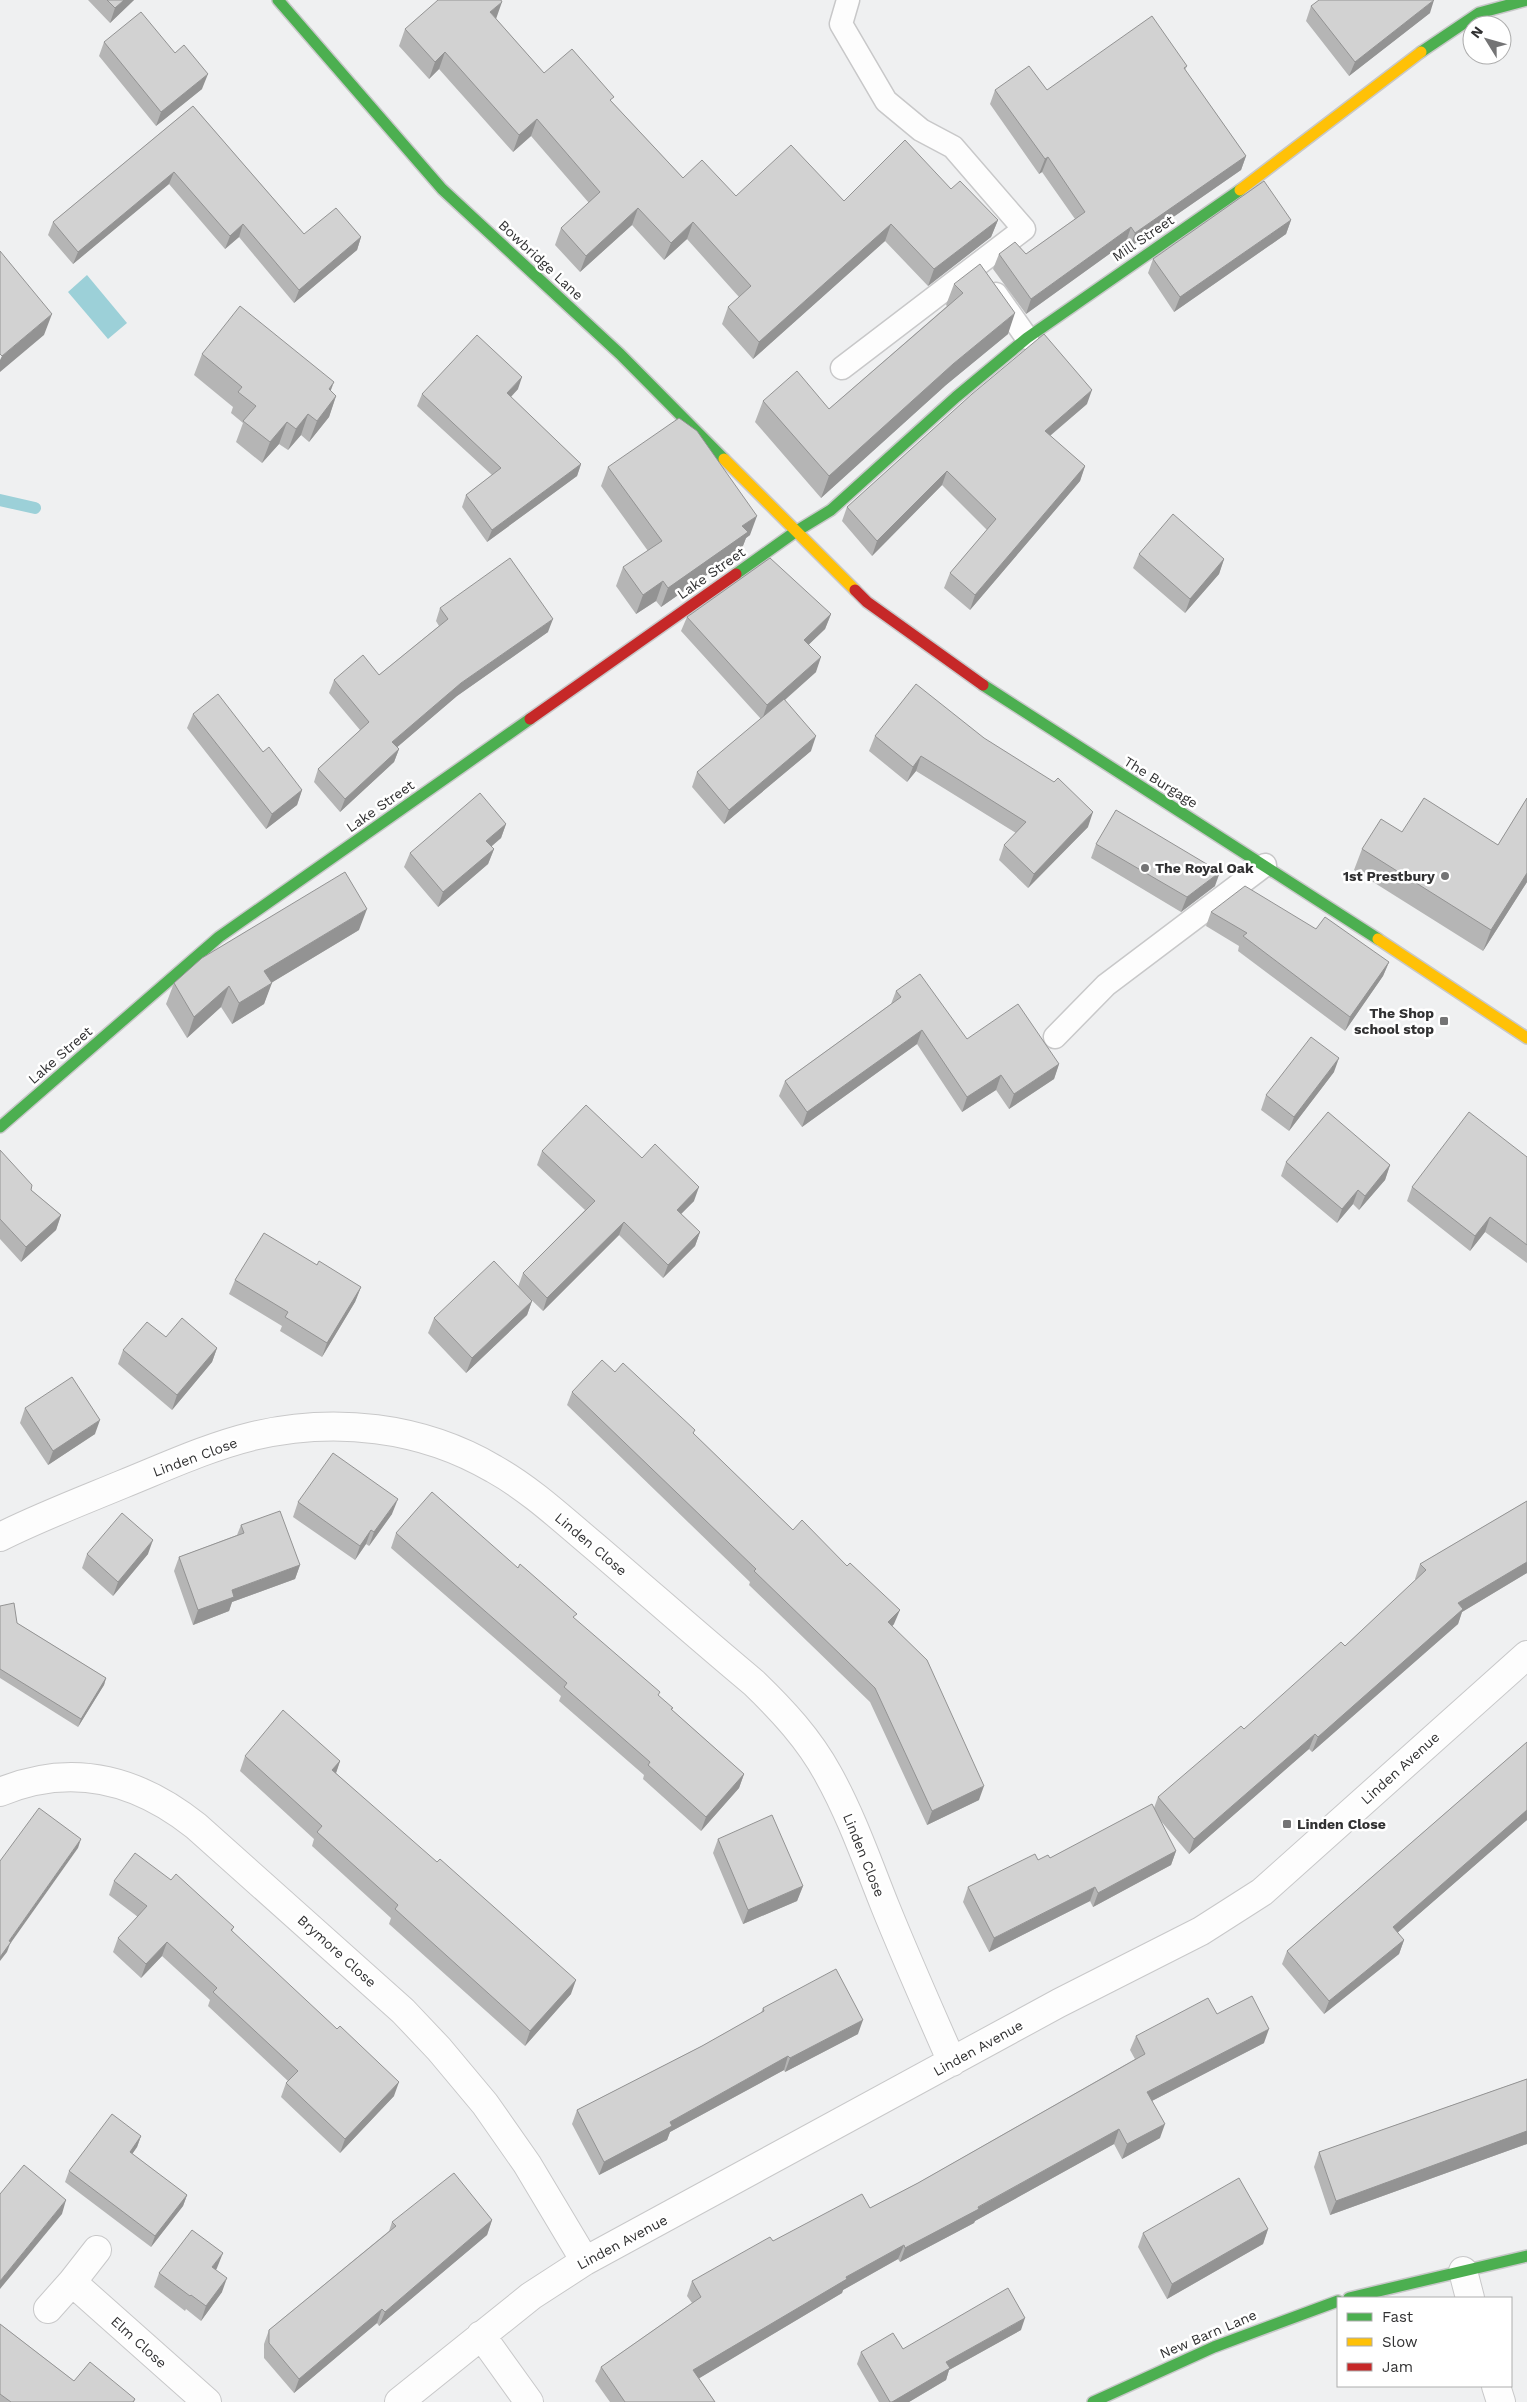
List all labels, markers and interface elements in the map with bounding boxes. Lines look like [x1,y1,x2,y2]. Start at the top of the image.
north arrow [1462,15,1512,65]
text: N [1467,23,1486,41]
street label: Mill Street [1109,212,1177,264]
street label: Bowbridge Lane [496,217,586,303]
street label: Lake Street [674,544,748,602]
street label: The Burgage [1121,753,1201,811]
street label: Lake Street [343,777,417,835]
place label: The Royal Oak [1155,860,1254,876]
marker: The Royal Oak [1139,862,1151,874]
place label: 1st Prestbury [1343,868,1435,884]
marker: 1st Prestbury [1439,870,1451,882]
place label: The Shop school stop [1354,1005,1434,1037]
marker: The Shop school stop [1438,1015,1450,1027]
street label: Lake Street [25,1023,95,1087]
street label: Linden Close [151,1434,239,1480]
street label: Linden Close [552,1509,630,1579]
street label: Linden Avenue [1357,1729,1443,1807]
street label: Linden Close [840,1811,888,1899]
place label: Linden Close [1297,1816,1386,1832]
marker: Linden Close [1281,1818,1293,1830]
street label: Brymore Close [295,1912,379,1990]
street label: Linden Avenue [930,2017,1026,2079]
street label: Linden Avenue [574,2211,670,2273]
legend [1337,2297,1512,2387]
street label: New Barn Lane [1157,2306,1259,2362]
text: Fast [1382,2308,1414,2326]
street label: Elm Close [108,2313,170,2371]
text: Slow [1382,2333,1418,2351]
text: Jam [1382,2358,1413,2376]

